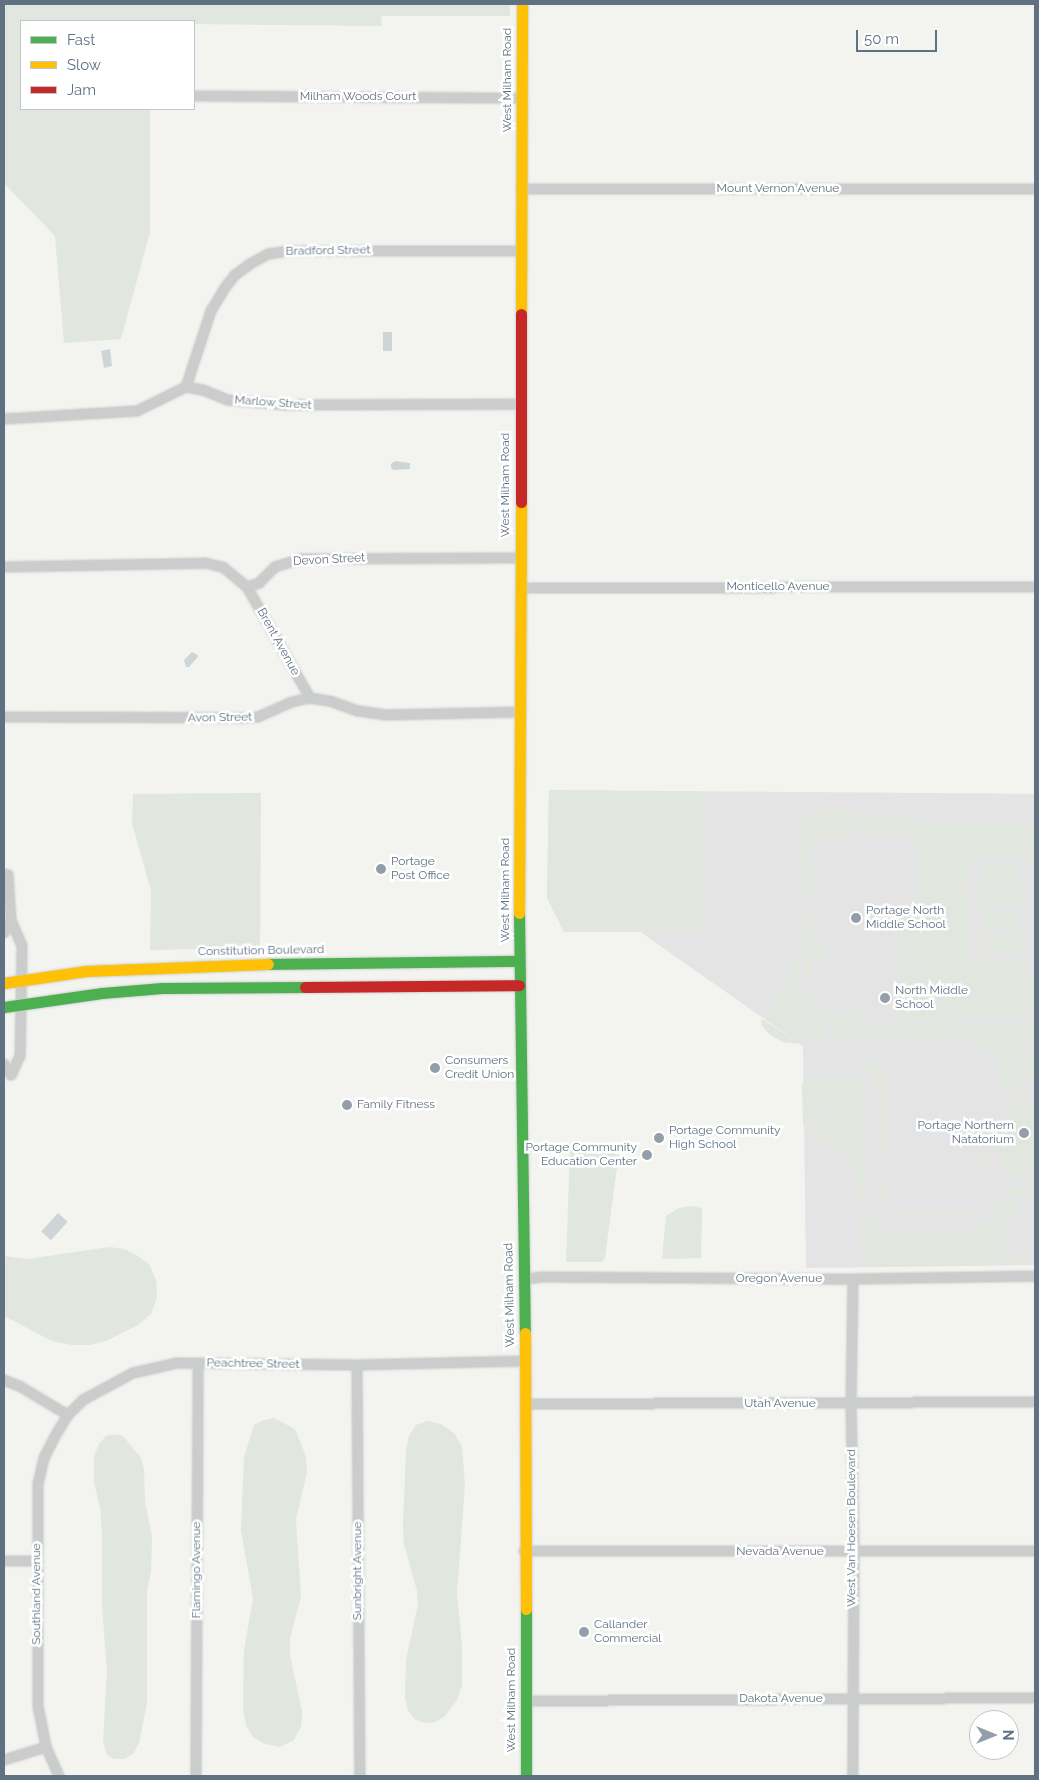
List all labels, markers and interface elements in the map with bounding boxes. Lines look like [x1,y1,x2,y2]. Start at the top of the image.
legend [20,20,195,110]
scale bar [859,20,940,52]
street label: West Milham Road [501,28,515,132]
text: 50 m [864,30,899,48]
text: Fast [67,31,95,49]
text: Slow [67,56,101,74]
text: Jam [67,81,96,99]
street label: Milham Woods Court [299,90,417,104]
street label: Mount Vernon Avenue [716,182,840,196]
street label: Bradford Street [285,243,371,259]
street label: Marlow Street [234,393,312,413]
street label: West Milham Road [499,433,513,537]
street label: Devon Street [293,551,365,569]
street label: Monticello Avenue [726,580,830,594]
street label: Brent Avenue [253,606,303,678]
street label: Avon Street [188,710,252,726]
street label: West Milham Road [499,838,513,942]
place label: Portage Post Office [391,855,450,883]
marker: Portage Post Office [375,863,387,875]
place label: Portage North Middle School [866,904,946,932]
marker: Portage North Middle School [850,912,862,924]
street label: Constitution Boulevard [198,943,324,959]
place label: North Middle School [895,984,968,1012]
marker: North Middle School [879,992,891,1004]
place label: Consumers Credit Union [445,1054,514,1082]
marker: Consumers Credit Union [429,1062,441,1074]
place label: Family Fitness [357,1098,435,1112]
marker: Family Fitness [341,1099,353,1111]
place label: Portage Northern Natatorium [917,1119,1014,1147]
place label: Portage Community High School [669,1124,780,1152]
marker: Portage Northern Natatorium [1018,1127,1030,1139]
marker: Portage Community High School [653,1132,665,1144]
place label: Portage Community Education Center [526,1141,637,1169]
marker: Portage Community Education Center [641,1149,653,1161]
street label: West Milham Road [502,1243,518,1347]
street label: Oregon Avenue [736,1272,822,1286]
street label: Peachtree Street [206,1356,300,1372]
street label: Utah Avenue [744,1397,816,1411]
street label: West Van Hoesen Boulevard [845,1449,859,1607]
street label: Flamingo Avenue [190,1521,204,1619]
street label: Sunbright Avenue [351,1521,365,1621]
street label: Southland Avenue [30,1543,44,1645]
street label: Nevada Avenue [736,1545,824,1559]
place label: Callander Commercial [594,1618,661,1646]
marker: Callander Commercial [578,1626,590,1638]
street label: West Milham Road [505,1648,519,1752]
street label: Dakota Avenue [739,1692,823,1706]
north arrow [969,1710,1019,1760]
text: N [1000,1730,1016,1740]

